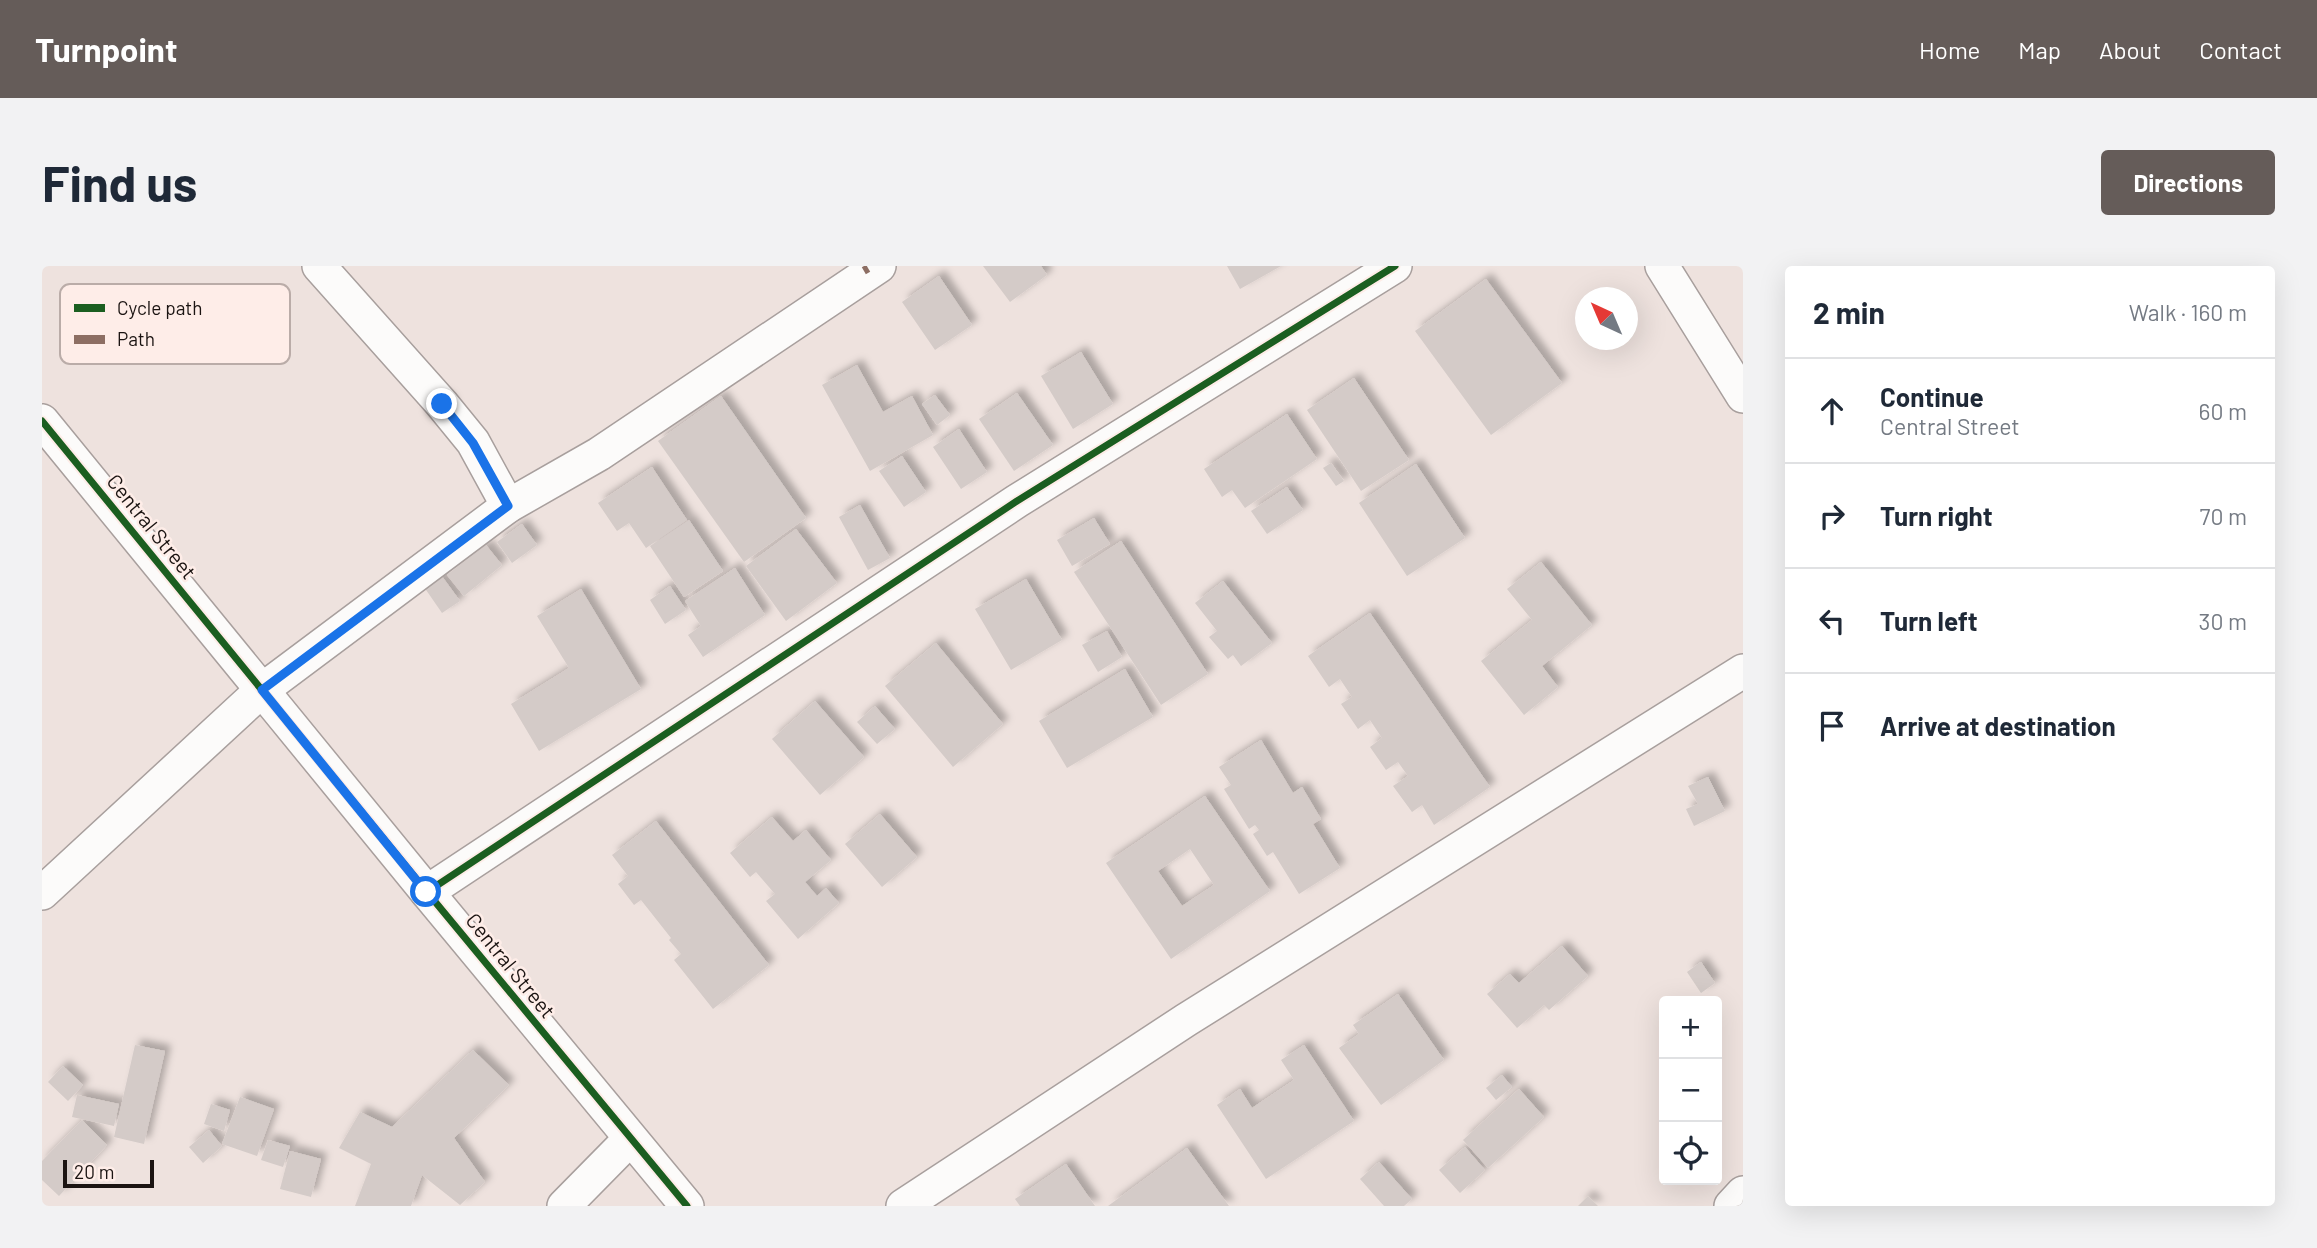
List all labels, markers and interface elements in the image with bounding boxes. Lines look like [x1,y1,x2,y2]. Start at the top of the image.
text: Turnpoint [35,29,177,69]
text: Home [1919,35,1980,64]
text: Map [2018,35,2061,64]
text: About [2099,35,2161,64]
text: Contact [2199,35,2282,64]
button: Directions [2101,150,2275,215]
text: Find us [42,153,197,212]
legend [60,284,290,364]
north arrow [1575,287,1638,350]
text: 2 min [1813,294,1885,330]
text: Cycle path [117,296,202,319]
text: Walk · 160 m [2129,298,2247,326]
text: Path [117,327,155,350]
text: Continue [1880,381,1984,412]
route end [426,388,457,419]
icon: ahead [1813,392,1851,430]
text: 60 m [2199,397,2247,425]
text: Central Street [1880,412,2020,440]
street label: Central Street [102,469,202,583]
icon: right [1813,497,1851,535]
text: Turn right [1880,500,1993,531]
text: 70 m [2200,502,2247,530]
icon: left [1813,602,1851,640]
text: Turn left [1880,605,1978,636]
text: 30 m [2199,607,2247,635]
icon: arrive [1813,707,1851,745]
text: Arrive at destination [1880,710,2116,741]
route start [410,876,441,907]
street label: Central Street [461,908,561,1022]
map controls [1659,996,1722,1185]
button: + [1659,996,1722,1059]
button: − [1659,1059,1722,1122]
button: locate [1659,1122,1722,1185]
scale bar [63,1157,154,1189]
text: 20 m [74,1160,114,1183]

